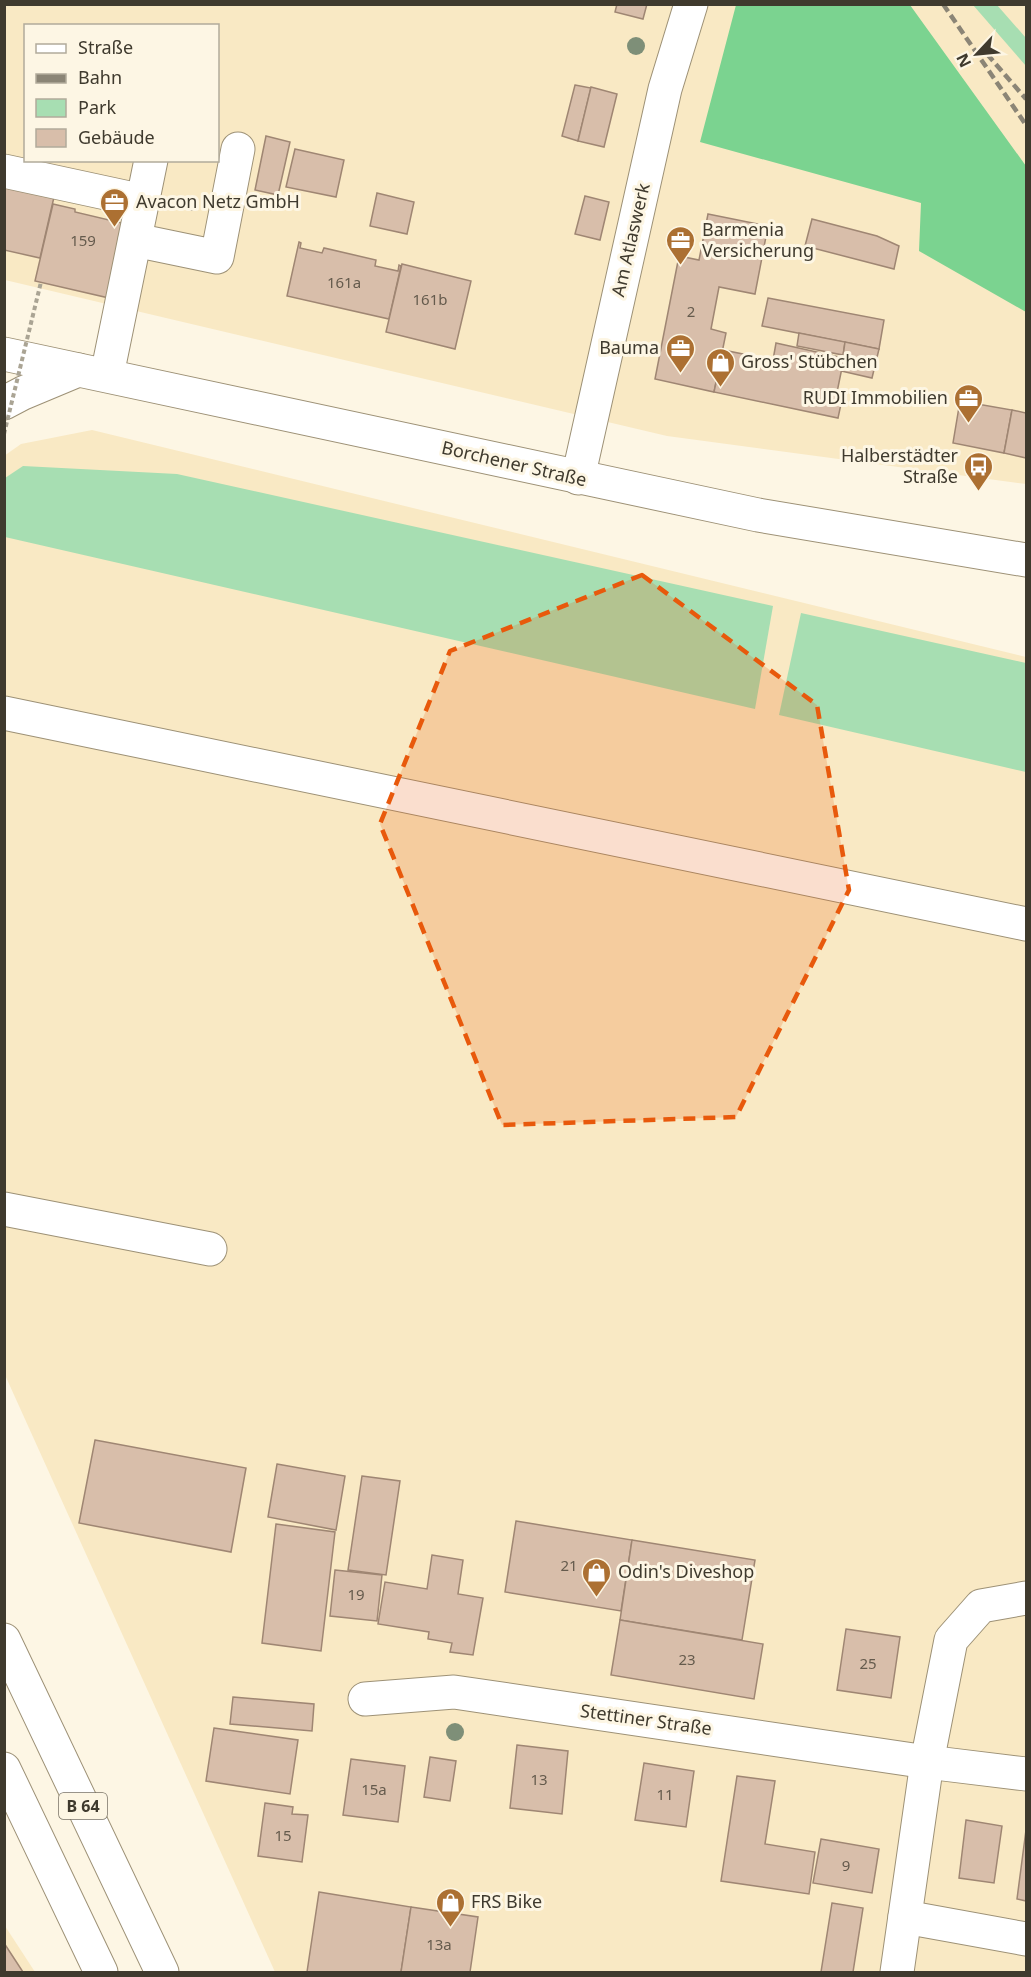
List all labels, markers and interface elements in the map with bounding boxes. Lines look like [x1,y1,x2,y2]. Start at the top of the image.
legend [24,24,219,162]
north arrow [947,24,1007,84]
text: Straße [78,35,133,59]
text: N [951,50,976,71]
text: Bahn [78,65,122,89]
text: Park [78,95,116,119]
text: Gebäude [78,125,155,149]
street label: Am Atlaswerk [605,180,655,299]
office icon: Avacon Netz GmbH [99,186,131,228]
place label: Avacon Netz GmbH [136,189,300,213]
place label: Barmenia Versicherung [702,217,814,262]
office icon: Barmenia Versicherung [665,224,697,266]
house number: 159 [70,230,96,250]
house number: 161a [327,272,361,292]
house number: 161b [413,289,447,309]
house number: 2 [687,301,695,321]
office icon: Bauma [664,332,696,374]
place label: Bauma [599,335,659,359]
shop icon: Gross' Stübchen [704,346,736,388]
place label: Gross' Stübchen [741,349,878,373]
office icon: RUDI Immobilien [953,382,985,424]
place label: RUDI Immobilien [803,385,948,409]
street label: Borchener Straße [439,435,589,491]
place label: Halberstädter Straße [841,443,959,488]
bus stop icon: Halberstädter Straße [963,450,995,492]
house number: 21 [560,1555,578,1575]
shop icon: Odin's Diveshop [581,1556,613,1598]
place label: Odin's Diveshop [618,1559,754,1583]
house number: 19 [347,1584,365,1604]
house number: 23 [678,1649,696,1669]
house number: 25 [859,1653,877,1673]
street label: Stettiner Straße [579,1698,713,1740]
house number: 13 [530,1769,548,1789]
house number: 15a [361,1779,387,1799]
house number: 11 [656,1784,674,1804]
road number: B 64 [59,1793,107,1819]
house number: 15 [274,1825,292,1845]
house number: 9 [842,1855,850,1875]
shop icon: FRS Bike [434,1886,466,1928]
place label: FRS Bike [471,1889,542,1913]
house number: 13a [426,1934,452,1954]

